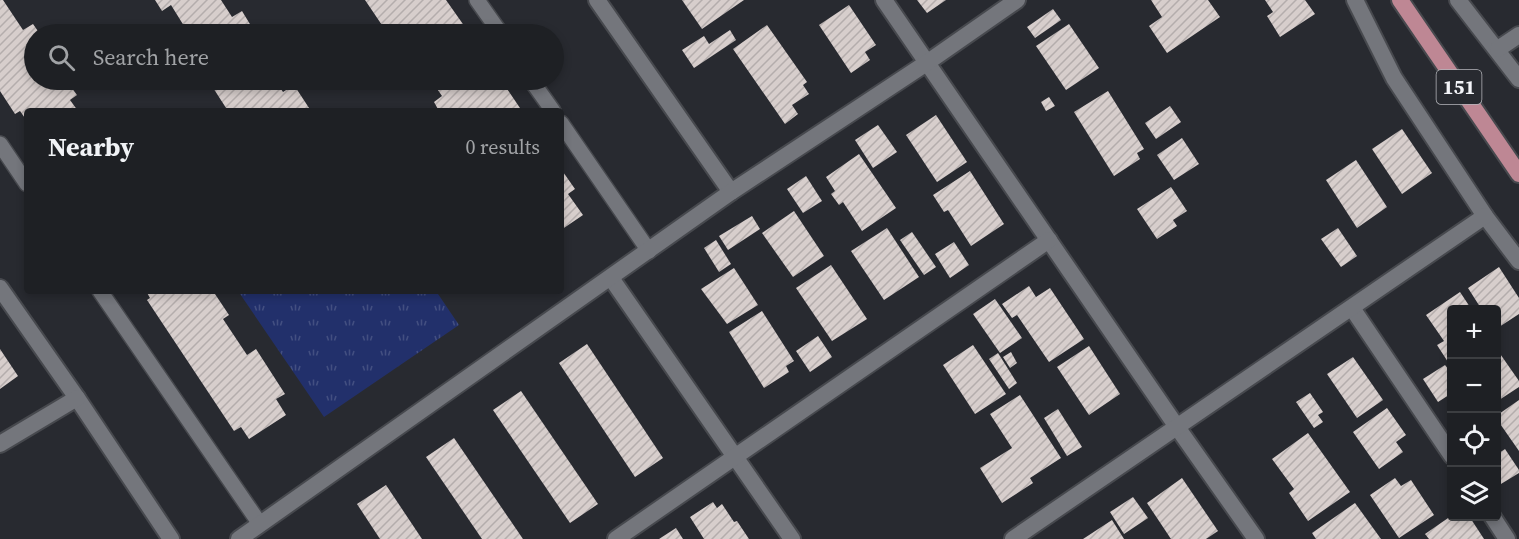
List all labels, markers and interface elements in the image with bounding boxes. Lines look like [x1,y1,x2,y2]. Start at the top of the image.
search box [24,24,564,90]
icon: search [45,41,78,74]
text: Search here [93,42,209,72]
road number: 151 [1436,70,1482,104]
text: Nearby [48,129,134,165]
text: 0 results [465,133,540,161]
map controls [1447,305,1501,521]
button: + [1447,305,1501,359]
button: − [1447,359,1501,413]
button: locate [1447,413,1501,467]
button: layers [1447,467,1501,521]

